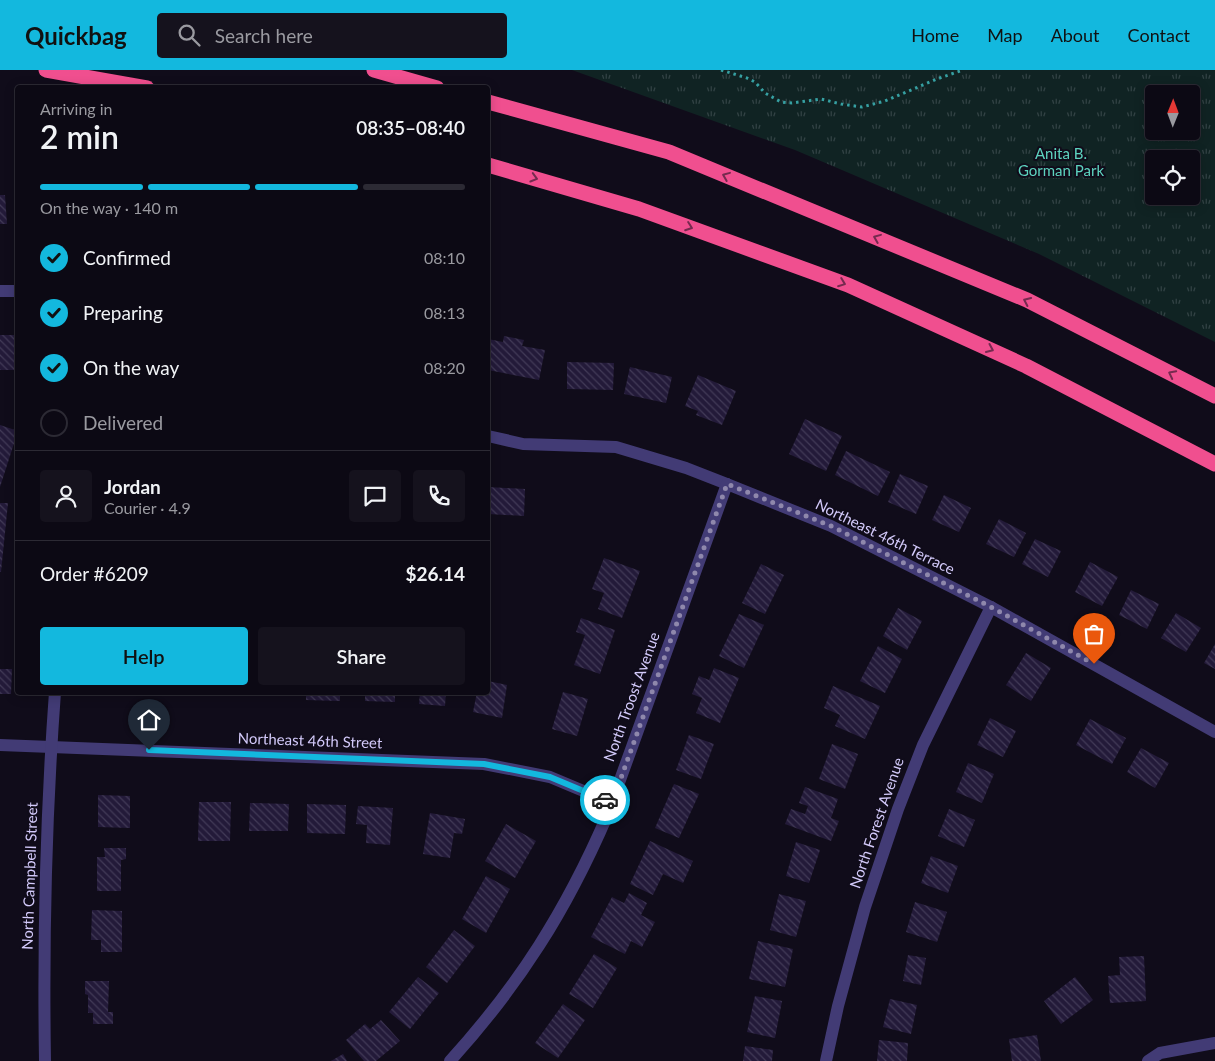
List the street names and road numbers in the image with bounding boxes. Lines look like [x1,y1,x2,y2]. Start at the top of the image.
street label: Northeast 46th Terrace [813,495,958,578]
street label: North Troost Avenue [599,629,663,764]
street label: Northeast 46th Street [238,728,383,752]
street label: North Forest Avenue [845,755,907,890]
street label: North Campbell Street [17,801,41,950]

